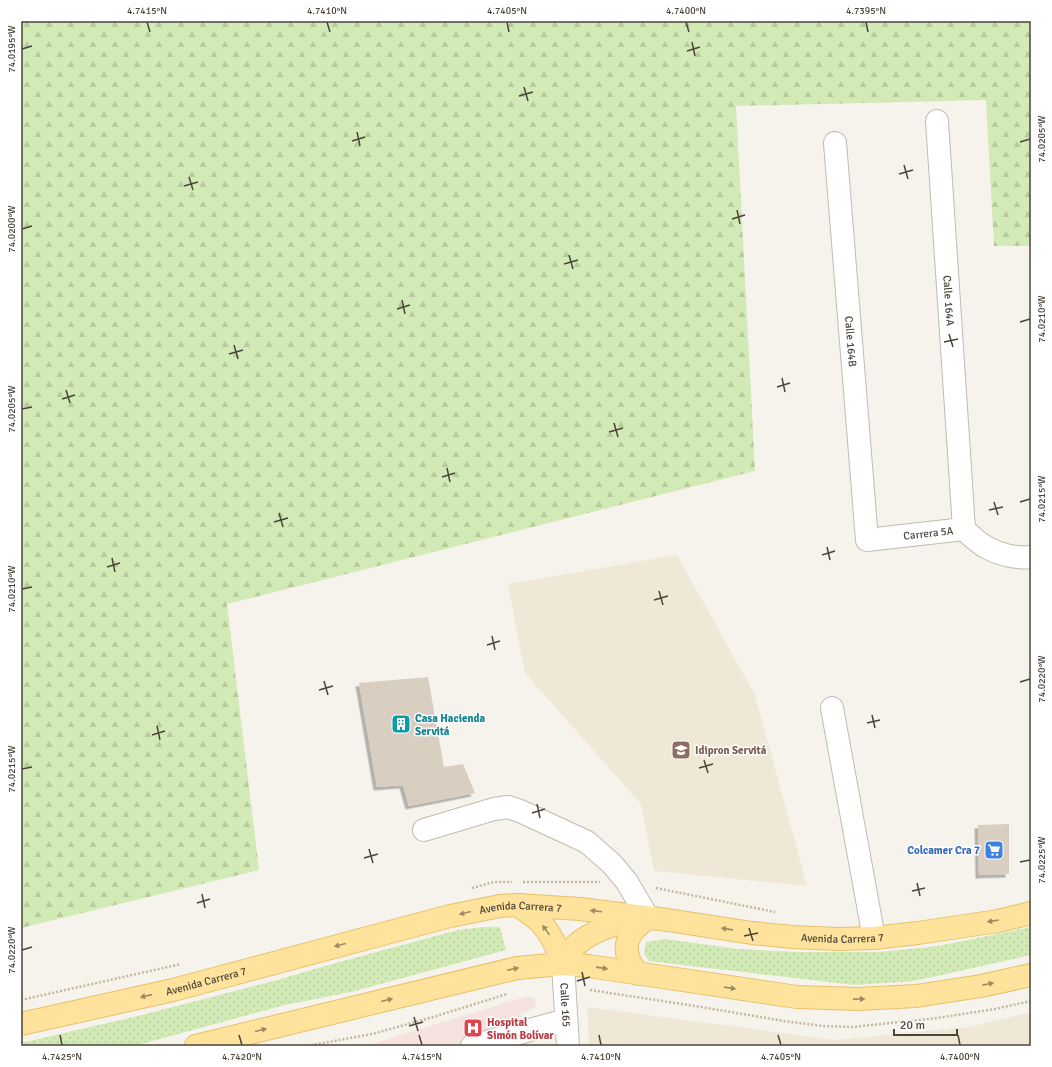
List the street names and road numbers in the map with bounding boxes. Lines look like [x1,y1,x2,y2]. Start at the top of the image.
street label: Calle 164A [941,275,957,327]
street label: Calle 164B [842,315,860,368]
street label: Carrera 5A [903,524,954,542]
street label: Avenida Carrera 7 [478,898,563,917]
street label: Avenida Carrera 7 [801,930,885,946]
street label: Avenida Carrera 7 [164,964,248,998]
street label: Calle 165 [558,982,573,1027]

